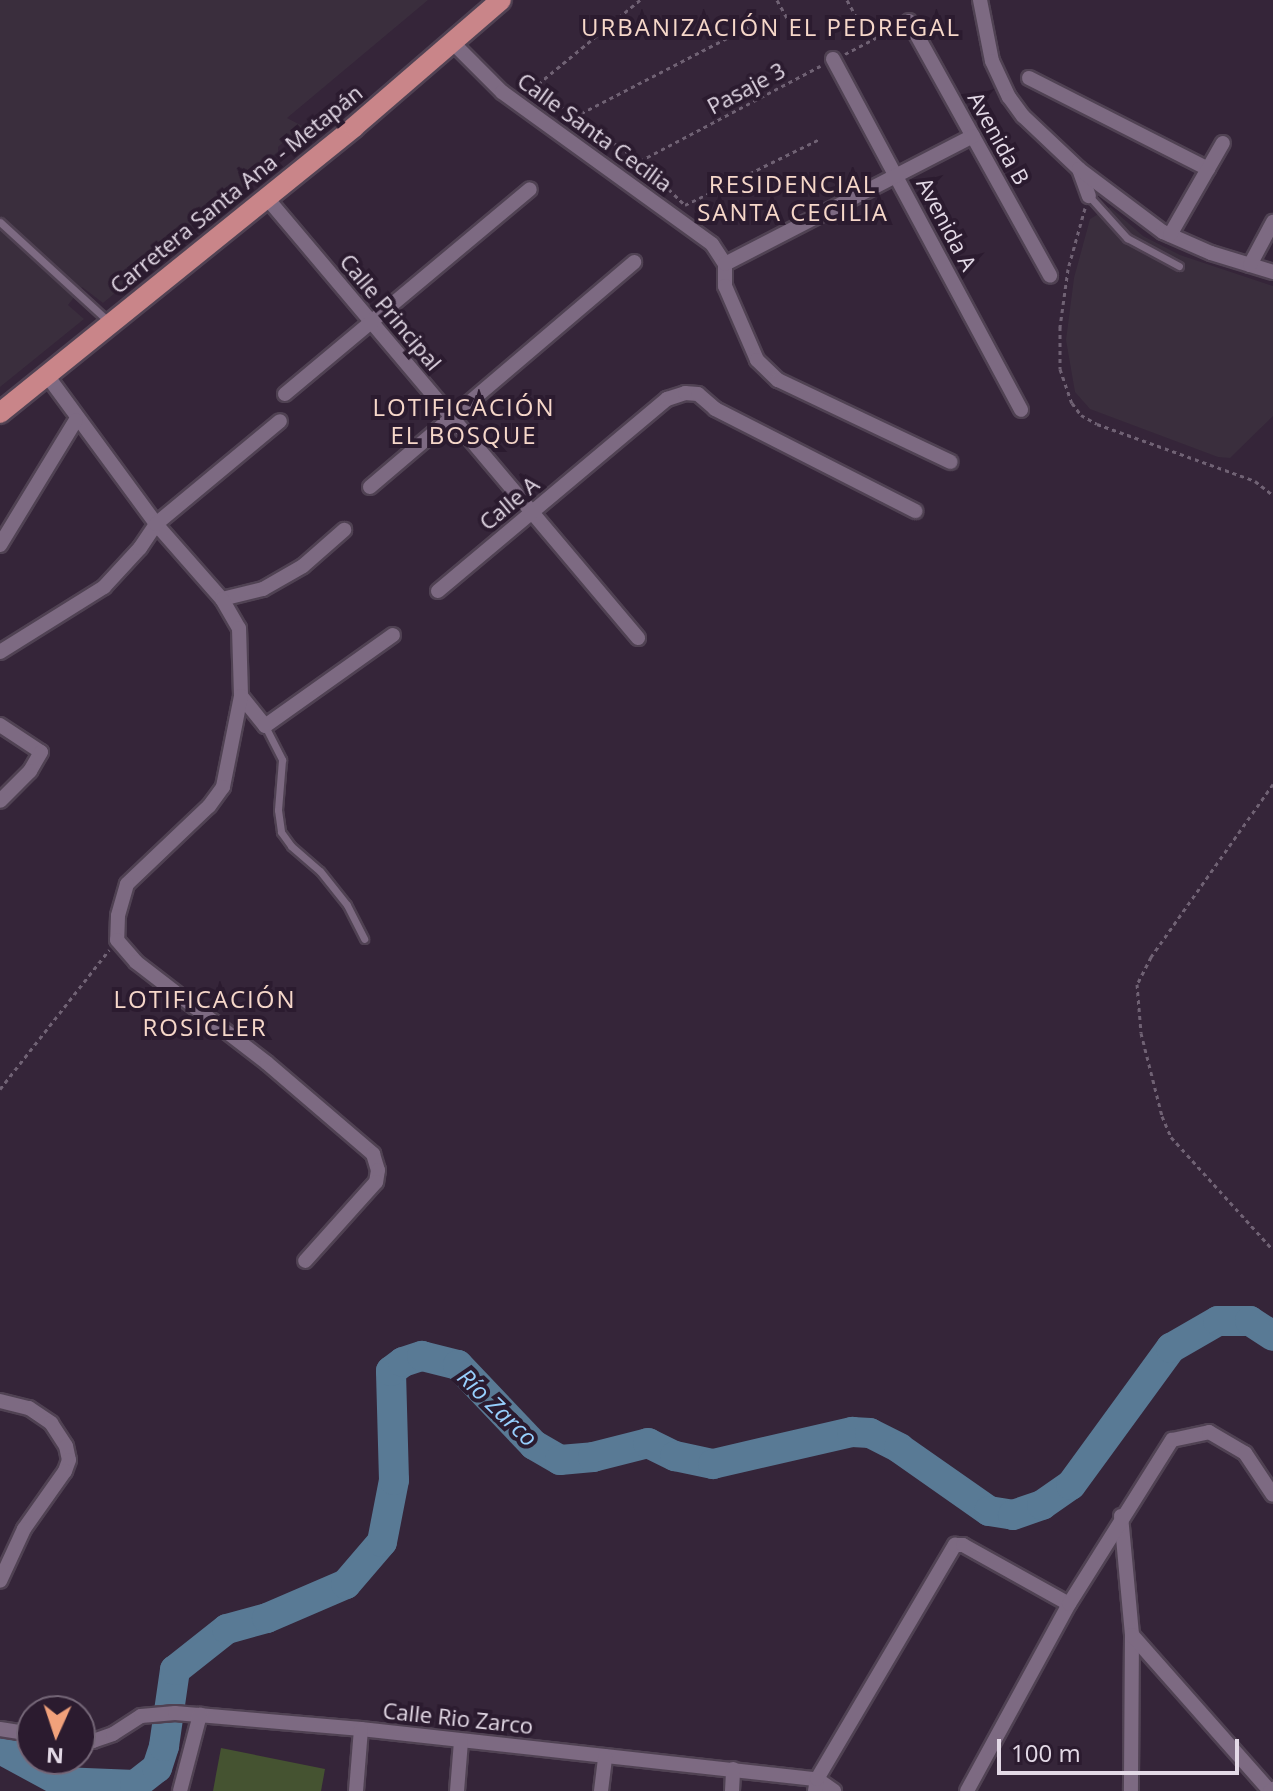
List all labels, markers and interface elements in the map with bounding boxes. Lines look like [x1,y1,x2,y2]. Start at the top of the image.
district label: URBANIZACIÓN EL PEDREGAL [581,13,961,41]
street label: Pasaje 3 [703,57,789,119]
street label: Calle Santa Cecilia [513,67,677,197]
street label: Carretera Santa Ana - Metapán [105,79,367,299]
street label: Avenida B [963,87,1035,189]
district label: RESIDENCIAL SANTA CECILIA [697,170,889,226]
street label: Avenida A [911,173,983,275]
street label: Calle Principal [335,248,447,376]
district label: LOTIFICACIÓN EL BOSQUE [372,393,556,449]
street label: Calle A [474,471,544,535]
district label: LOTIFICACIÓN ROSICLER [113,985,297,1041]
water label: Río Zarco [452,1362,544,1452]
north arrow [16,1695,96,1775]
street label: Calle Rio Zarco [382,1697,534,1739]
scale bar [1001,1723,1243,1773]
text: 100 m [1011,1736,1081,1769]
text: N [45,1742,65,1772]

